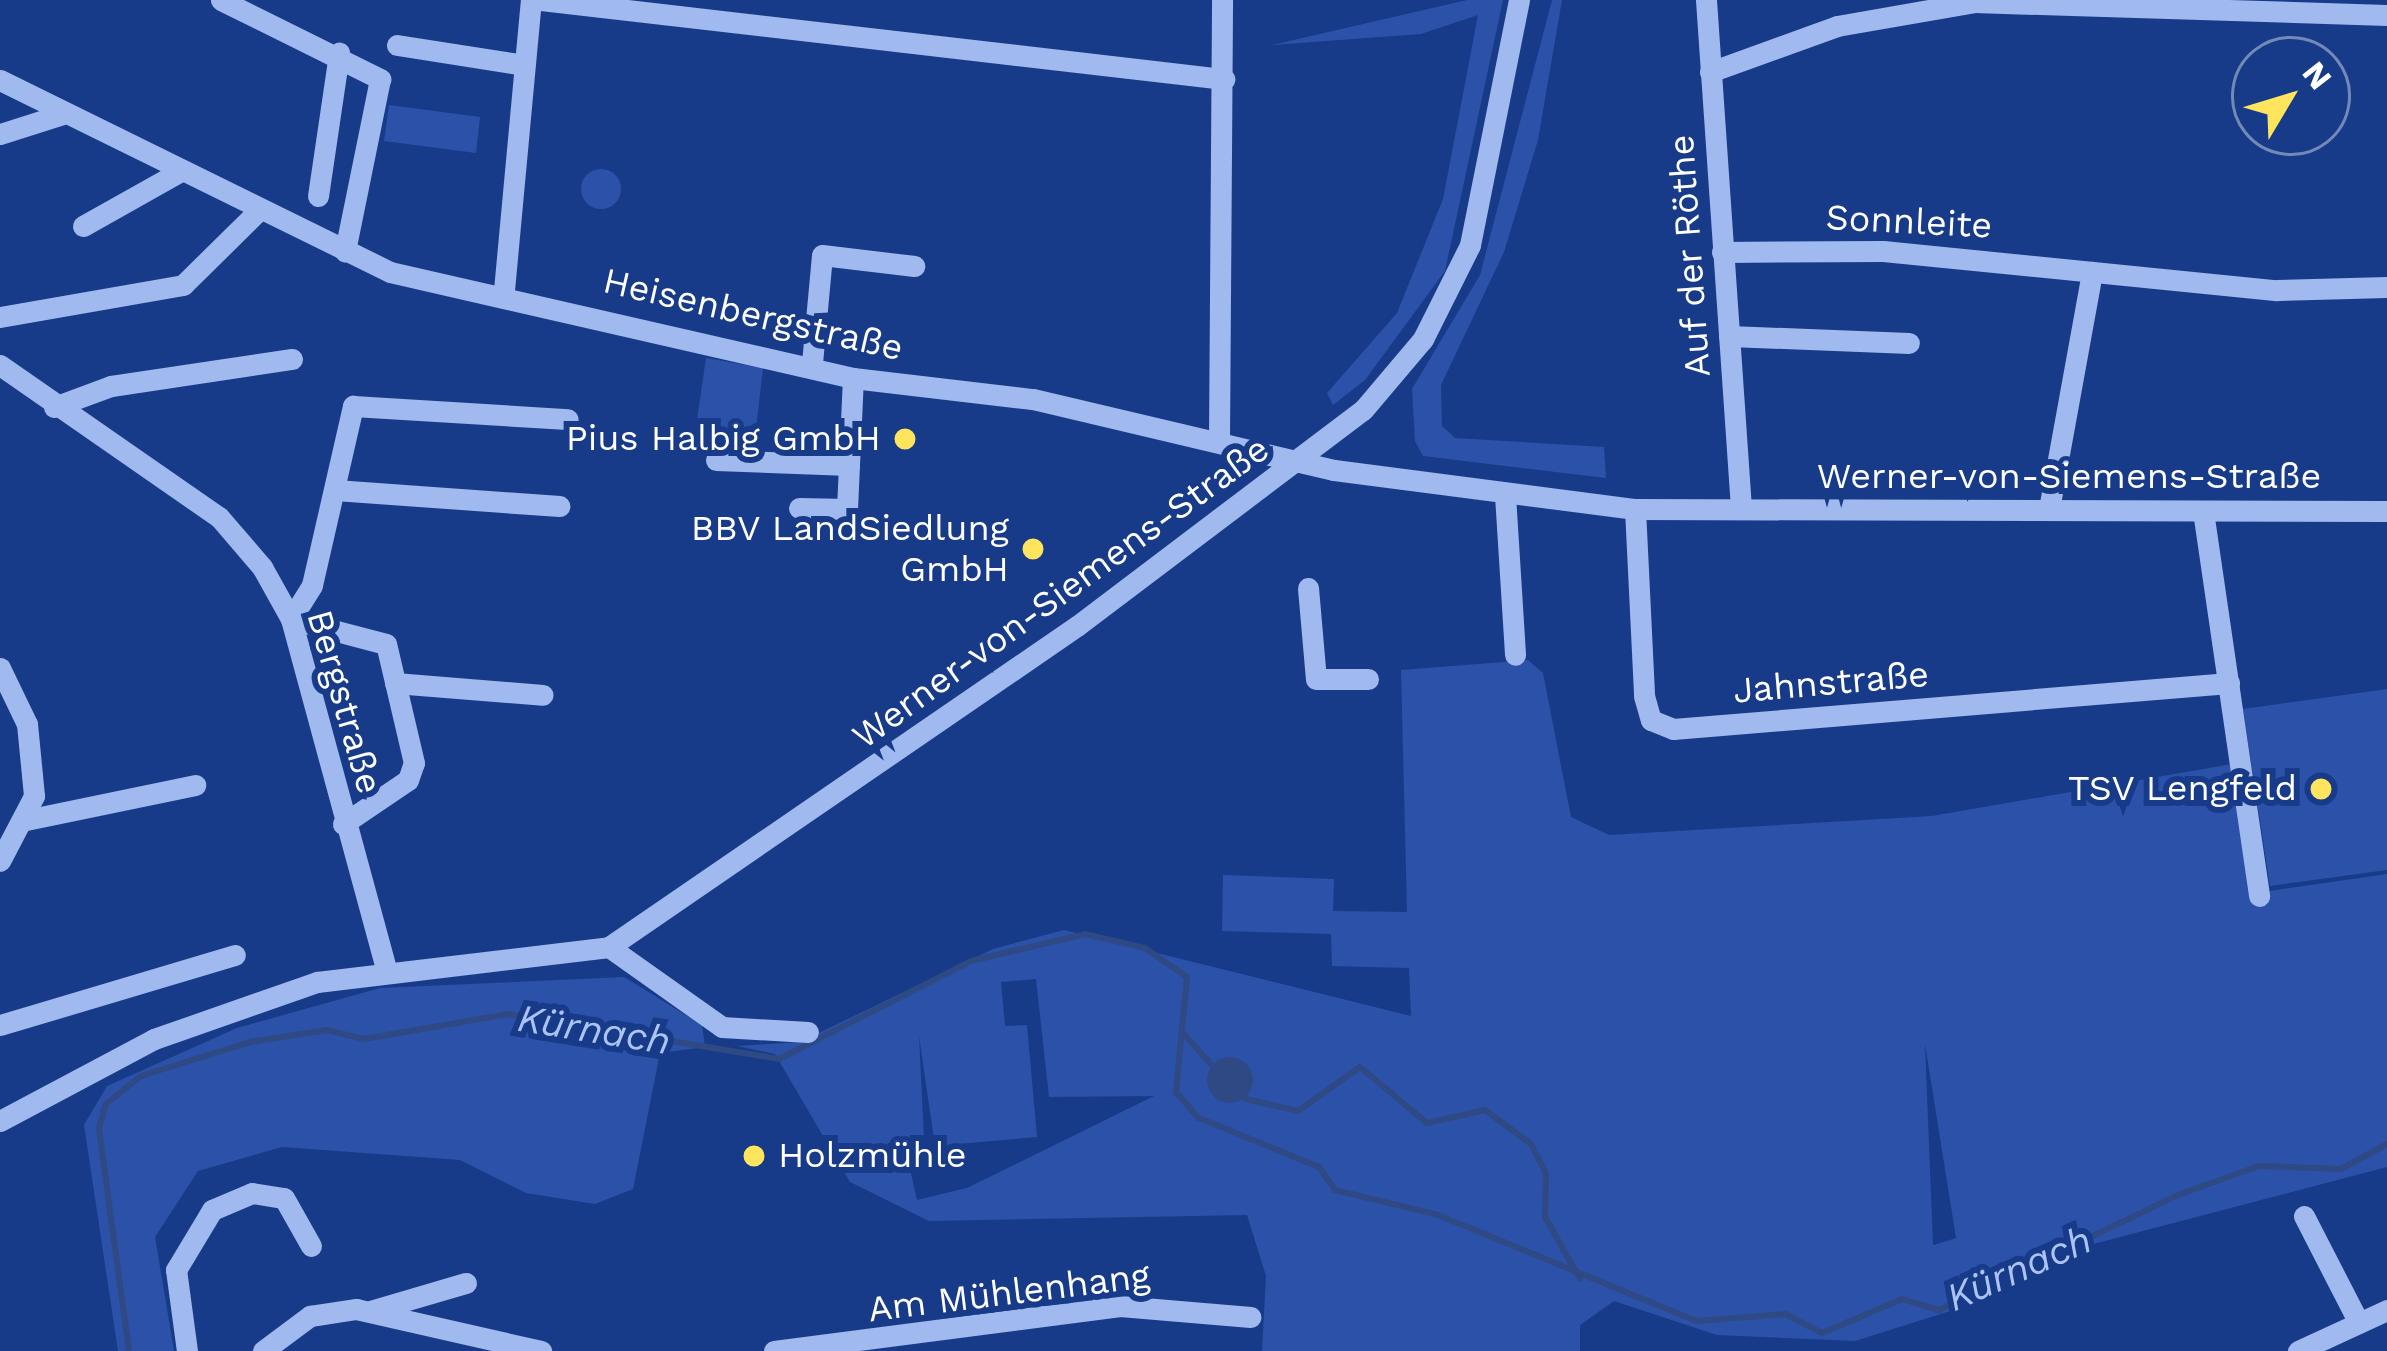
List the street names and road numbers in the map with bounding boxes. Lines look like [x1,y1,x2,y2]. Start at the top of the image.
street label: Auf der Röthe [1660,132,1720,380]
street label: Sonnleite [1825,196,1993,248]
street label: Heisenbergstraße [599,259,907,371]
street label: Werner-von-Siemens-Straße [844,427,1278,759]
street label: Werner-von-Siemens-Straße [1817,455,2321,499]
street label: Bergstraße [297,605,391,799]
street label: Jahnstraße [1731,653,1931,713]
street label: Am Mühlenhang [866,1254,1152,1332]

